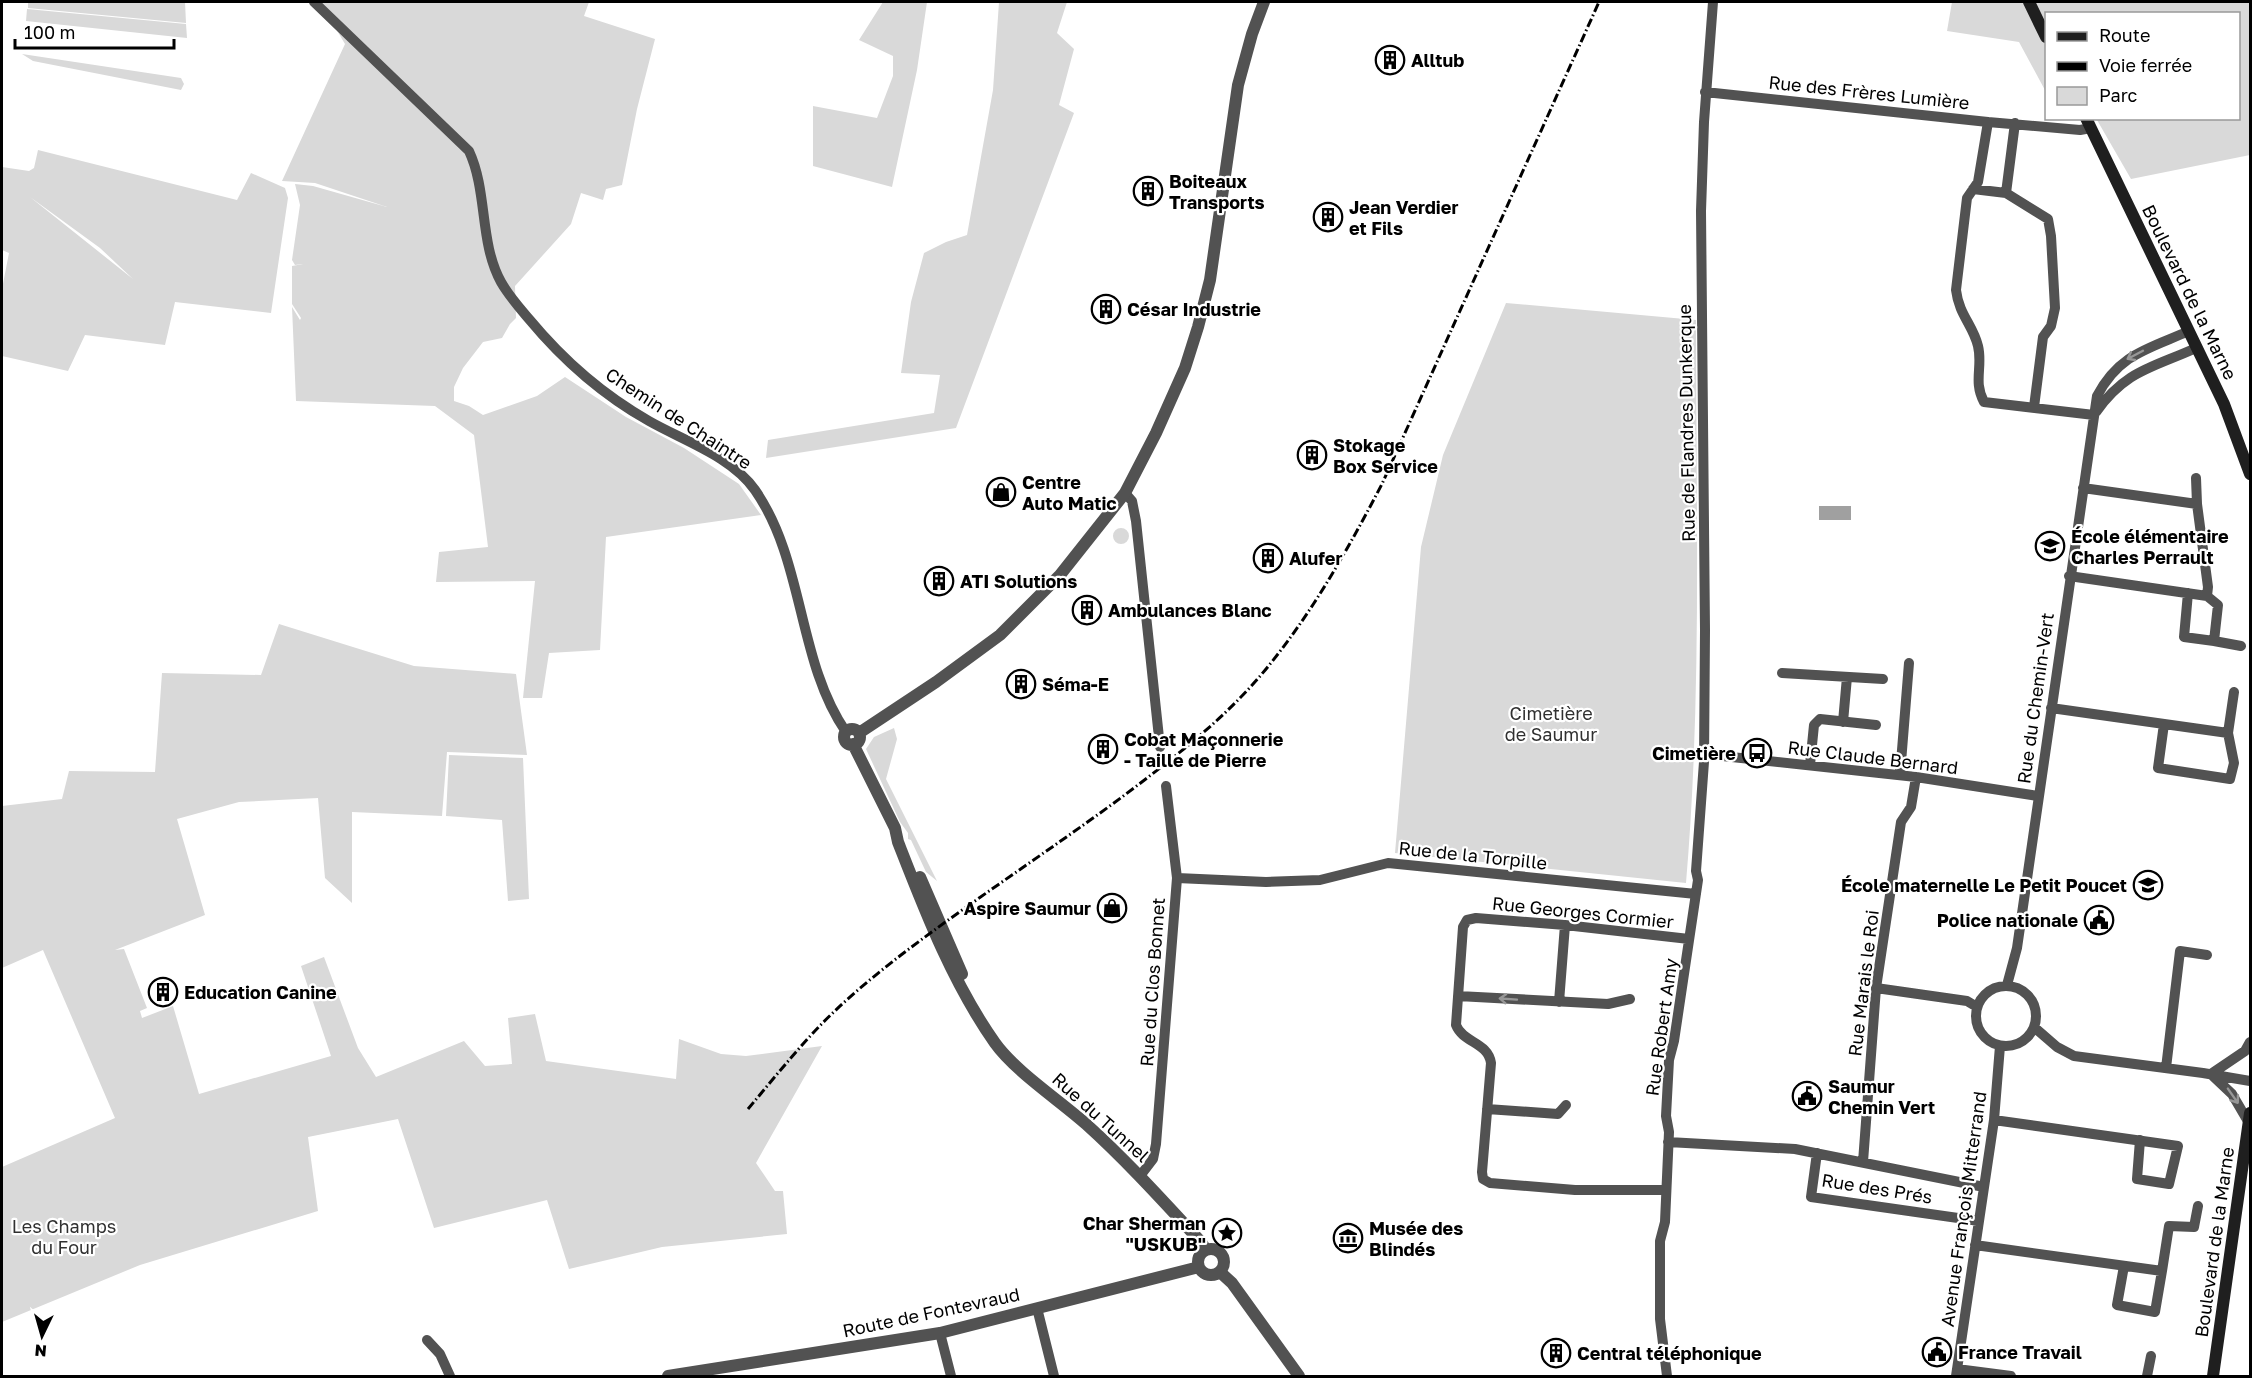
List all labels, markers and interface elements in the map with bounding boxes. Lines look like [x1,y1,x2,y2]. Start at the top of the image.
scale bar [15,12,174,50]
legend [2045,12,2240,120]
text: 100 m [24,21,75,43]
text: Route [2099,24,2150,46]
building icon: Alltub [1374,44,1406,76]
place label: Alltub [1411,49,1464,71]
text: Voie ferrée [2099,54,2192,76]
street label: Rue des Frères Lumière [1767,71,1971,113]
text: Parc [2099,84,2138,106]
place label: Boiteaux Transports [1169,170,1265,213]
building icon: Boiteaux Transports [1132,175,1164,207]
place label: Jean Verdier et Fils [1349,196,1458,239]
building icon: Jean Verdier et Fils [1312,201,1344,233]
street label: Boulevard de la Marne [2138,201,2242,383]
building icon: César Industrie [1090,293,1122,325]
place label: César Industrie [1127,298,1261,320]
street label: Rue de Flandres Dunkerque [1673,304,1699,542]
one-way arrow [2127,349,2144,361]
street label: Chemin de Chaintre [602,363,756,473]
place label: Stokage Box Service [1333,434,1438,477]
building icon: Stokage Box Service [1296,439,1328,471]
place label: Centre Auto Matic [1022,471,1117,514]
shop icon: Centre Auto Matic [985,476,1017,508]
place label: École élémentaire Charles Perrault [2071,525,2229,568]
school or university icon: École élémentaire Charles Perrault [2034,530,2066,562]
building icon: Alufer [1252,542,1284,574]
place label: Alufer [1289,547,1342,569]
building icon: ATI Solutions [923,565,955,597]
place label: ATI Solutions [960,570,1077,592]
building icon: Ambulances Blanc [1071,594,1103,626]
place label: Ambulances Blanc [1108,599,1272,621]
street label: Rue du Chemin-Vert [2012,611,2058,785]
building icon: Séma-E [1005,668,1037,700]
place label: Séma-E [1042,673,1109,695]
park label: Cimetière de Saumur [1505,702,1597,745]
place label: Cobat Maçonnerie - Taille de Pierre [1124,728,1284,771]
building icon: Cobat Maçonnerie - Taille de Pierre [1087,733,1119,765]
street label: Rue Claude Bernard [1787,736,1959,778]
bus stop icon: Cimetière [1741,737,1773,769]
place label: Cimetière [1652,742,1736,764]
street label: Rue de la Torpille [1398,836,1548,874]
school or university icon: École maternelle Le Petit Poucet [2132,869,2164,901]
place label: École maternelle Le Petit Poucet [1841,874,2127,896]
shop icon: Aspire Saumur [1096,892,1128,924]
street label: Rue Georges Cormier [1491,892,1675,932]
place label: Aspire Saumur [964,897,1091,919]
street label: Rue du Clos Bonnet [1135,897,1169,1067]
public building icon: Police nationale [2083,904,2115,936]
street label: Rue Marais le Roi [1843,908,1883,1058]
place label: Police nationale [1937,909,2078,931]
street label: Rue Robert Amy [1640,957,1682,1097]
building icon: Education Canine [147,976,179,1008]
place label: Education Canine [184,981,337,1003]
one-way arrow [1499,993,1519,1004]
street label: Rue du Tunnel [1048,1068,1154,1166]
place label: Saumur Chemin Vert [1828,1075,1935,1118]
public building icon: Saumur Chemin Vert [1791,1080,1823,1112]
one-way arrow [2227,1088,2239,1104]
street label: Avenue François Mitterrand [1936,1090,1990,1328]
street label: Boulevard de la Marne [2190,1145,2238,1339]
street label: Rue des Prés [1820,1168,1934,1208]
place label: Char Sherman "USKUB" [1083,1212,1206,1255]
park label: Les Champs du Four [12,1215,116,1258]
place icon: Char Sherman "USKUB" [1211,1217,1243,1249]
place label: Musée des Blindés [1369,1217,1463,1260]
museum icon: Musée des Blindés [1332,1222,1364,1254]
street label: Route de Fontevraud [840,1282,1022,1342]
north arrow [12,1306,72,1366]
public building icon: France Travail [1921,1336,1953,1368]
building icon: Central téléphonique [1540,1337,1572,1369]
text: N [34,1340,48,1361]
place label: France Travail [1958,1341,2082,1363]
place label: Central téléphonique [1577,1342,1762,1364]

